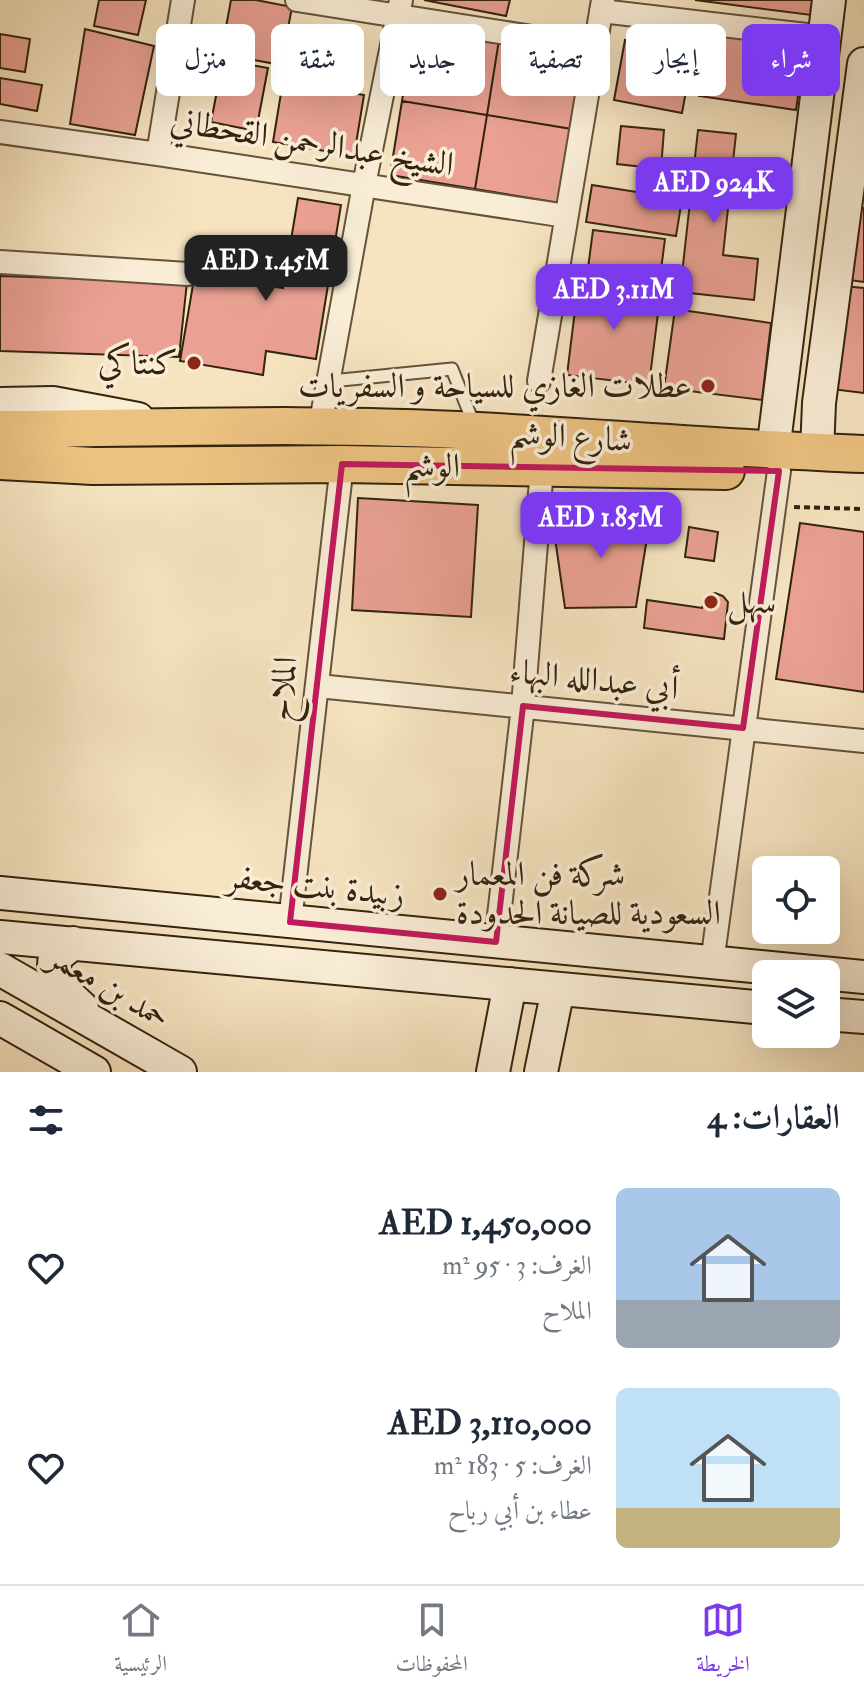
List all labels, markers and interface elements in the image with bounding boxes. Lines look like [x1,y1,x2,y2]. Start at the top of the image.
chip: منزل [156,24,255,96]
chip: شقة [271,24,364,96]
chip: جديد [380,24,485,96]
chip: تصفية [501,24,610,96]
chip: إيجار [626,24,726,96]
chip: شراء [742,24,840,96]
street label: الشيخ عبدالرحمن القحطاني [166,99,457,195]
pin: AED 924K [631,157,797,225]
text: AED 924K [654,167,774,199]
pin: AED 1.45M [174,235,358,303]
text: AED 1.45M [202,245,330,277]
pin: AED 3.11M [522,264,706,332]
text: AED 3.11M [554,274,674,306]
place label: كنتاكي [98,341,178,390]
marker: كنتاكي [185,354,203,372]
place label: عطلات الغازي للسياحة و السفريات [298,365,692,413]
marker: عطلات الغازي للسياحة و السفريات [699,377,717,395]
street label: شارع الوشم [508,411,633,474]
street label: الوشم [403,444,460,499]
pin: AED 1.85M [509,492,693,560]
text: AED 1.85M [539,502,664,534]
place label: سهل [727,581,776,625]
marker: سهل [702,593,720,611]
street label: أبي عبدالله البهاء [507,647,681,715]
street label: الملاح [258,654,315,725]
place label: شركة فن المعمار السعودية للصيانة الحدودة [453,853,721,935]
street label: زبيدة بنت جعفر [222,855,407,917]
map controls [752,856,840,1048]
button: locate [752,856,840,944]
marker: شركة فن المعمار السعودية للصيانة الحدودة [431,885,449,903]
street label: حمد بن معمر [38,933,178,1039]
button: layers [752,960,840,1048]
text: العقارات: 4 [707,1096,840,1139]
icon: filters [24,1098,68,1142]
text: AED 1,450,000 [379,1202,592,1245]
icon: home [680,1220,776,1316]
icon: heart [24,1246,68,1290]
text: الغرف: 3 · 95 m² [442,1250,592,1282]
text: الملاح [542,1295,592,1327]
text: AED 3,110,000 [388,1402,592,1445]
icon: home [680,1420,776,1516]
icon: heart [24,1446,68,1490]
text: الغرف: 5 · 183 m² [434,1450,592,1482]
text: عطاء بن أبي رباح [448,1495,592,1527]
tab: الرئيسية [114,1598,167,1685]
tab: المحفوظات [395,1598,468,1685]
tab: الخريطة [696,1598,750,1685]

